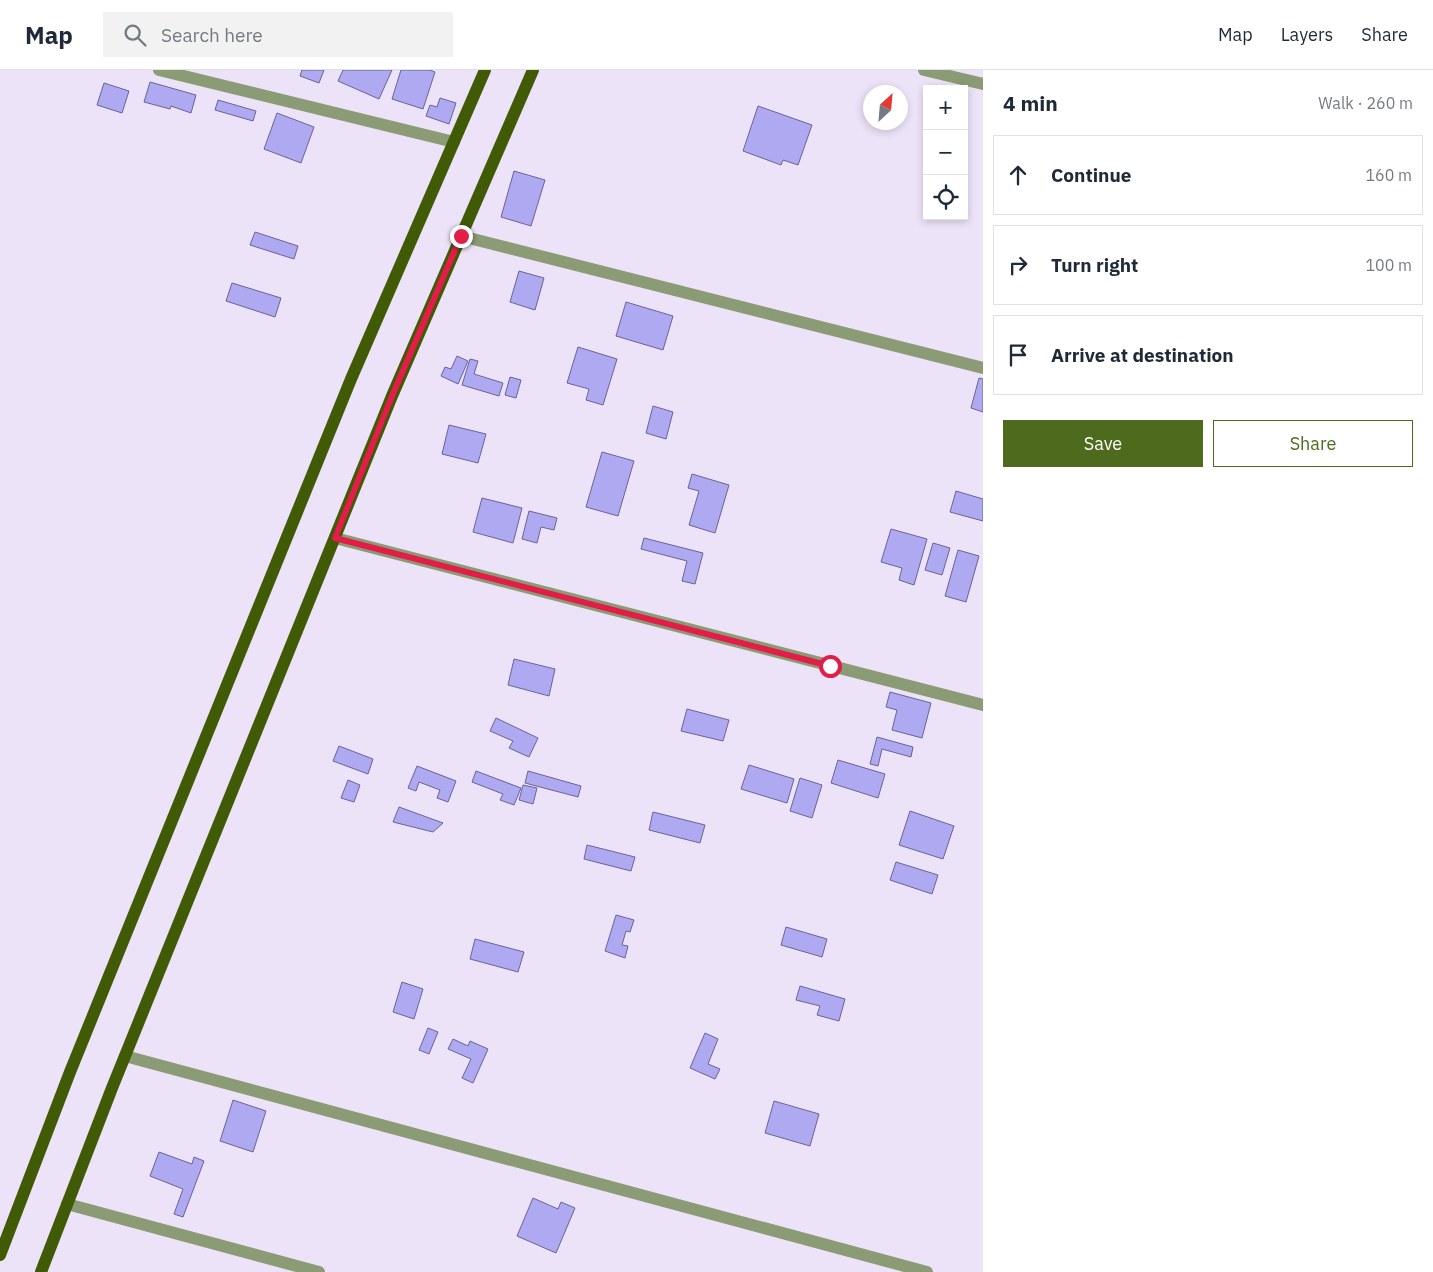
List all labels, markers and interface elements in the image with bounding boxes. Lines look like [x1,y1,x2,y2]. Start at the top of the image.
search box [103,12,453,57]
text: Map [25,19,73,51]
icon: search [121,21,149,49]
text: Search here [161,23,263,47]
text: Map [1218,23,1253,46]
text: Layers [1281,23,1333,46]
text: Share [1361,23,1408,46]
north arrow [863,85,908,130]
map controls [923,85,968,220]
button: + [923,85,968,130]
text: 4 min [1003,89,1058,117]
text: Walk · 260 m [1318,93,1413,113]
button: − [923,130,968,175]
icon: ahead [1004,161,1032,189]
text: Continue [1051,163,1131,187]
text: 160 m [1365,165,1412,185]
button: locate [923,175,968,220]
route end [450,225,473,248]
icon: right [1004,251,1032,279]
text: Turn right [1051,253,1138,277]
text: 100 m [1365,255,1412,275]
icon: arrive [1004,341,1032,369]
text: Arrive at destination [1051,343,1234,367]
button: Save [1003,420,1203,467]
button: Share [1213,420,1413,467]
route start [819,655,842,678]

